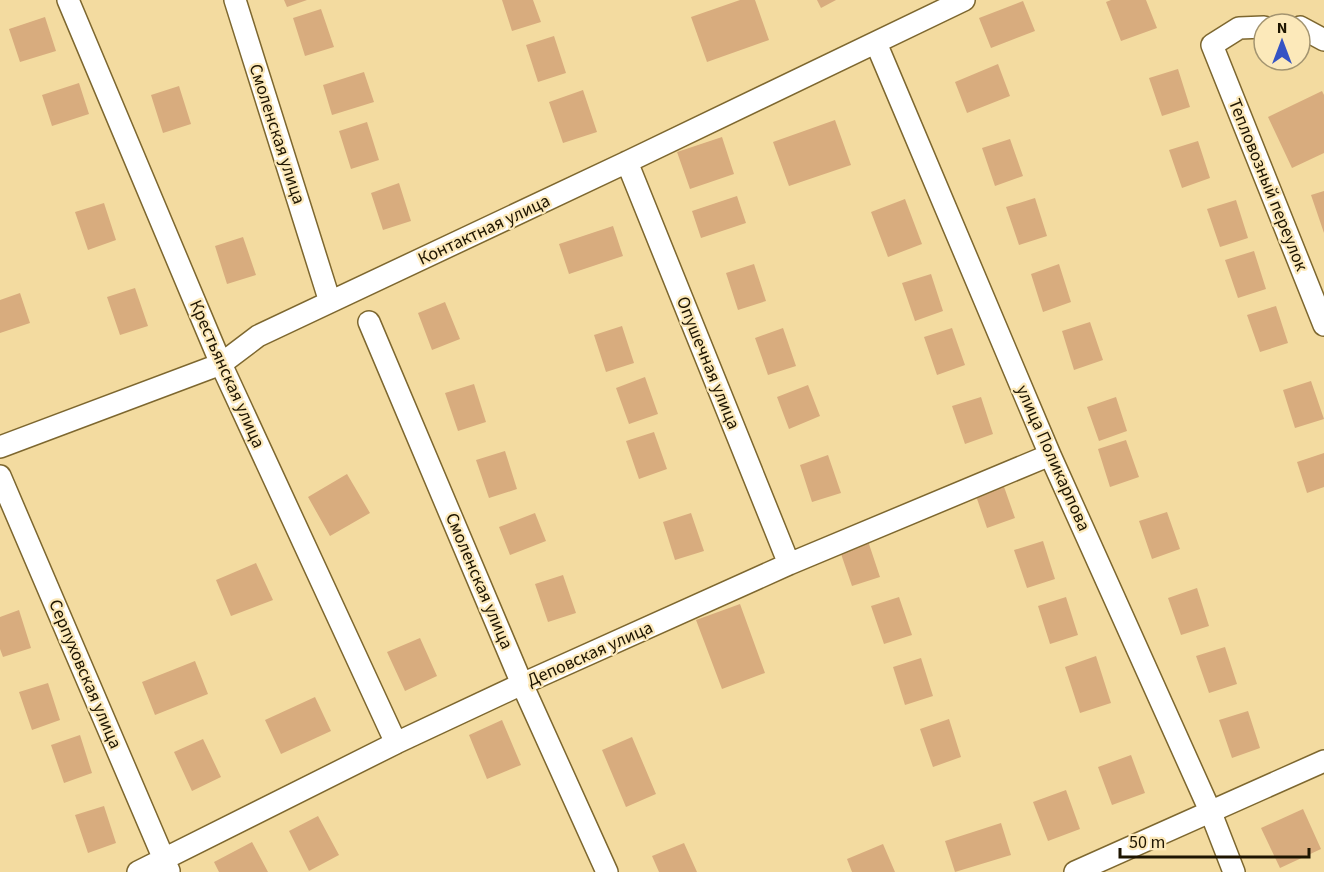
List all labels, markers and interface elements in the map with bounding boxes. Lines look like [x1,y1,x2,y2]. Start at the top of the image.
north arrow [1252,12,1312,72]
text: N [1277,17,1287,39]
street label: Смоленская улица [243,61,311,207]
street label: Тепловозный переулок [1222,95,1314,275]
street label: Контактная улица [414,188,554,272]
street label: Опушечная улица [670,293,746,433]
street label: Крестьянская улица [183,296,271,452]
street label: улица Поликарпова [1010,381,1096,535]
street label: Смоленская улица [439,509,519,653]
street label: Серпуховская улица [42,595,128,753]
street label: Деповская улица [523,615,657,693]
scale bar [1120,821,1309,859]
text: 50 m [1129,830,1165,855]

